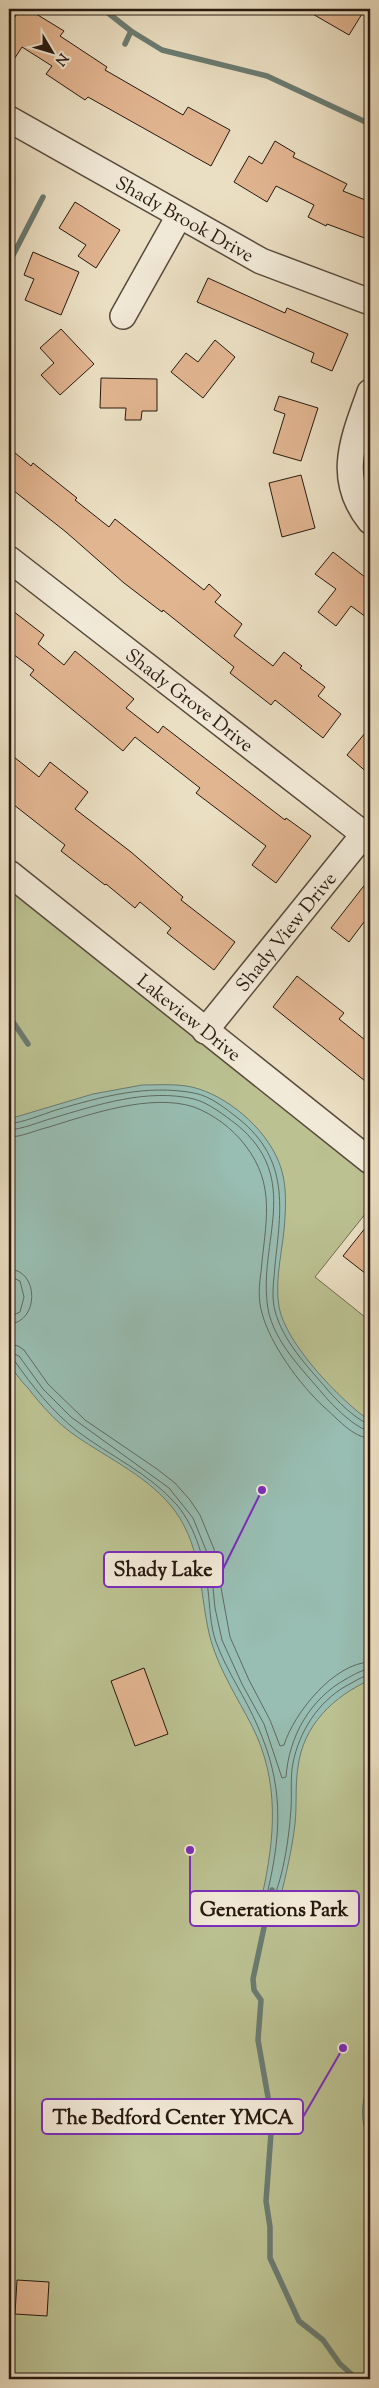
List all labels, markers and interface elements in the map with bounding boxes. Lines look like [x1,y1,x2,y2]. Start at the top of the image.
north arrow [28,28,78,78]
text: N [49,48,72,69]
street label: Shady Brook Drive [110,171,258,270]
street label: Shady Grove Drive [119,643,258,760]
street label: Shady View Drive [231,867,344,999]
street label: Lakeview Drive [130,969,246,1069]
callout: Shady Lake [104,1552,223,1587]
text: Shady Lake [113,1557,213,1586]
callout: Generations Park [190,1891,359,1926]
text: Generations Park [200,1897,348,1926]
callout: The Bedford Center YMCA [42,2099,303,2134]
text: The Bedford Center YMCA [52,2105,294,2134]

